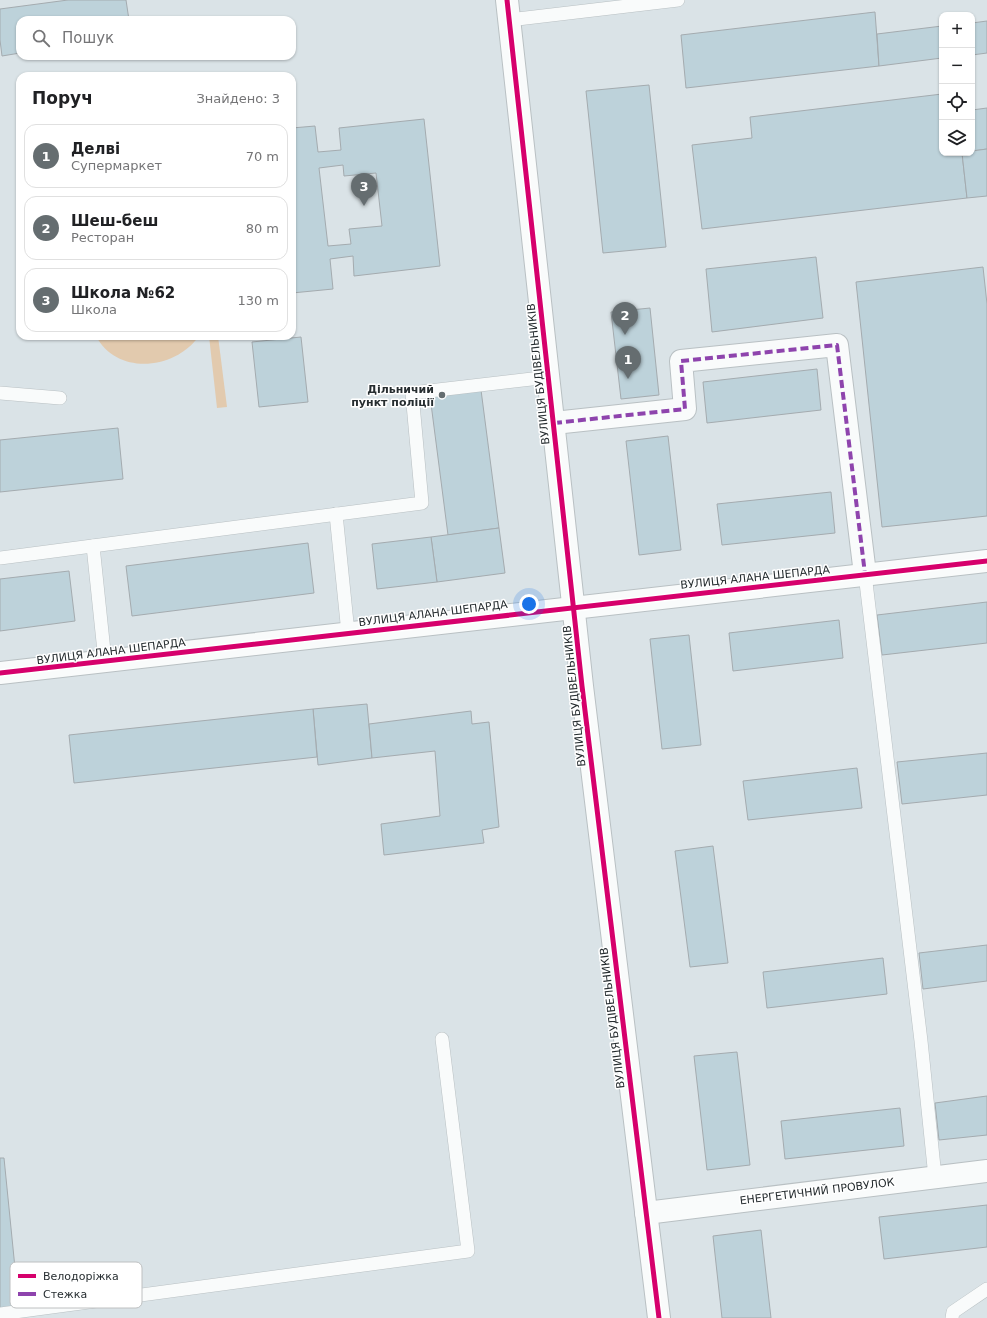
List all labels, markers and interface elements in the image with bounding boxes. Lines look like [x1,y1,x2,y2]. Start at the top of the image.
map controls [939,12,975,156]
button: + [939,12,975,48]
search box [16,16,296,60]
icon: search [30,27,52,49]
text: Пошук [62,29,114,47]
button: − [939,48,975,84]
button: locate [939,84,975,120]
text: Поруч [32,88,93,108]
text: Знайдено: 3 [197,91,280,106]
button: layers [939,120,975,156]
text: Делві [71,140,120,158]
text: 1 [41,149,51,164]
text: 70 m [246,149,279,164]
text: Супермаркет [71,158,162,173]
pin: 3 [351,173,377,206]
text: Шеш-беш [71,212,158,230]
text: 2 [41,221,51,236]
text: 80 m [246,221,279,236]
text: Ресторан [71,230,134,245]
text: Школа №62 [71,284,175,302]
text: 3 [41,293,51,308]
text: 130 m [237,293,279,308]
text: Школа [71,302,117,317]
pin: 2 [612,302,638,335]
street label: ВУЛИЦЯ БУДІВЕЛЬНИКІВ [525,303,552,445]
pin: 1 [615,346,641,379]
place label: Дільничий пункт поліції [351,383,434,409]
marker: Дільничий пункт поліції [437,390,447,400]
street label: ВУЛИЦЯ АЛАНА ШЕПАРДА [680,563,831,592]
your location [519,594,539,614]
street label: ВУЛИЦЯ АЛАНА ШЕПАРДА [358,598,509,629]
street label: ВУЛИЦЯ БУДІВЕЛЬНИКІВ [561,625,588,767]
street label: ВУЛИЦЯ АЛАНА ШЕПАРДА [36,636,187,667]
street label: ВУЛИЦЯ БУДІВЕЛЬНИКІВ [597,947,628,1089]
street label: ЕНЕРГЕТИЧНИЙ ПРОВУЛОК [739,1176,895,1207]
legend [10,1262,142,1308]
text: Велодоріжка [43,1270,119,1283]
text: Стежка [43,1288,87,1301]

